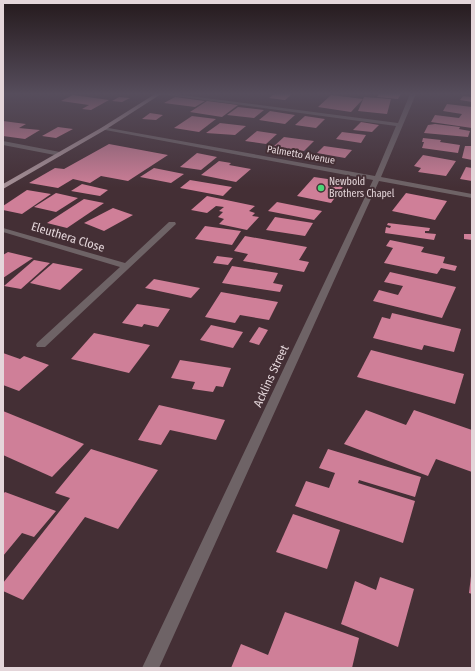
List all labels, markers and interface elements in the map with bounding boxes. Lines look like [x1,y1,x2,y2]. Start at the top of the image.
street label: Palmetto Avenue [266,143,336,167]
place label: Newbold Brothers Chapel [329,176,395,200]
marker: Newbold Brothers Chapel [316,183,326,193]
street label: Eleuthera Close [30,219,106,255]
street label: Acklins Street [250,343,292,409]

